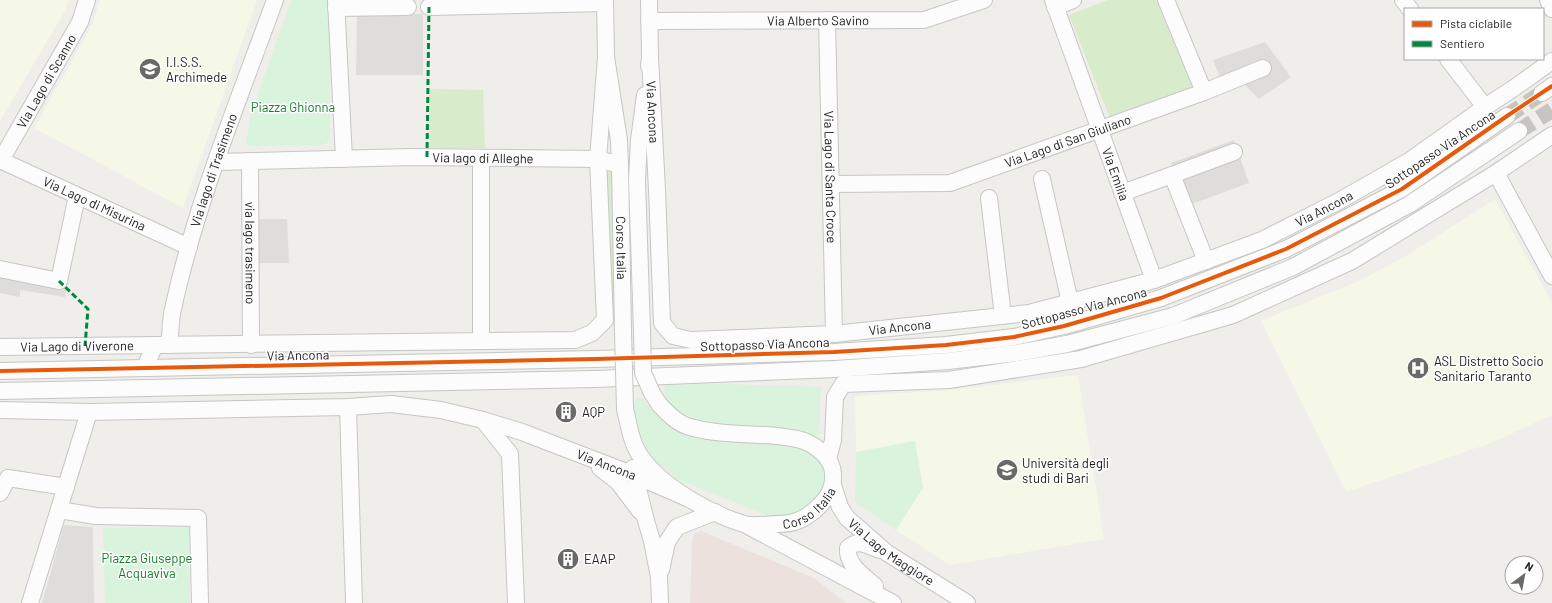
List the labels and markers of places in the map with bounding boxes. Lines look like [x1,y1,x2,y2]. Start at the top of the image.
place label: I.I.S.S. Archimede [166,54,227,85]
school or university icon: I.I.S.S. Archimede [137,56,163,82]
place label: ASL Distretto Socio Sanitario Taranto [1434,353,1544,384]
hospital icon: ASL Distretto Socio Sanitario Taranto [1405,355,1431,381]
building icon: AQP [553,399,579,425]
place label: AQP [582,404,605,420]
place label: Università degli studi di Bari [1022,455,1109,486]
school or university icon: Università degli studi di Bari [994,457,1020,483]
building icon: EAAP [555,546,581,572]
place label: EAAP [584,551,616,567]

